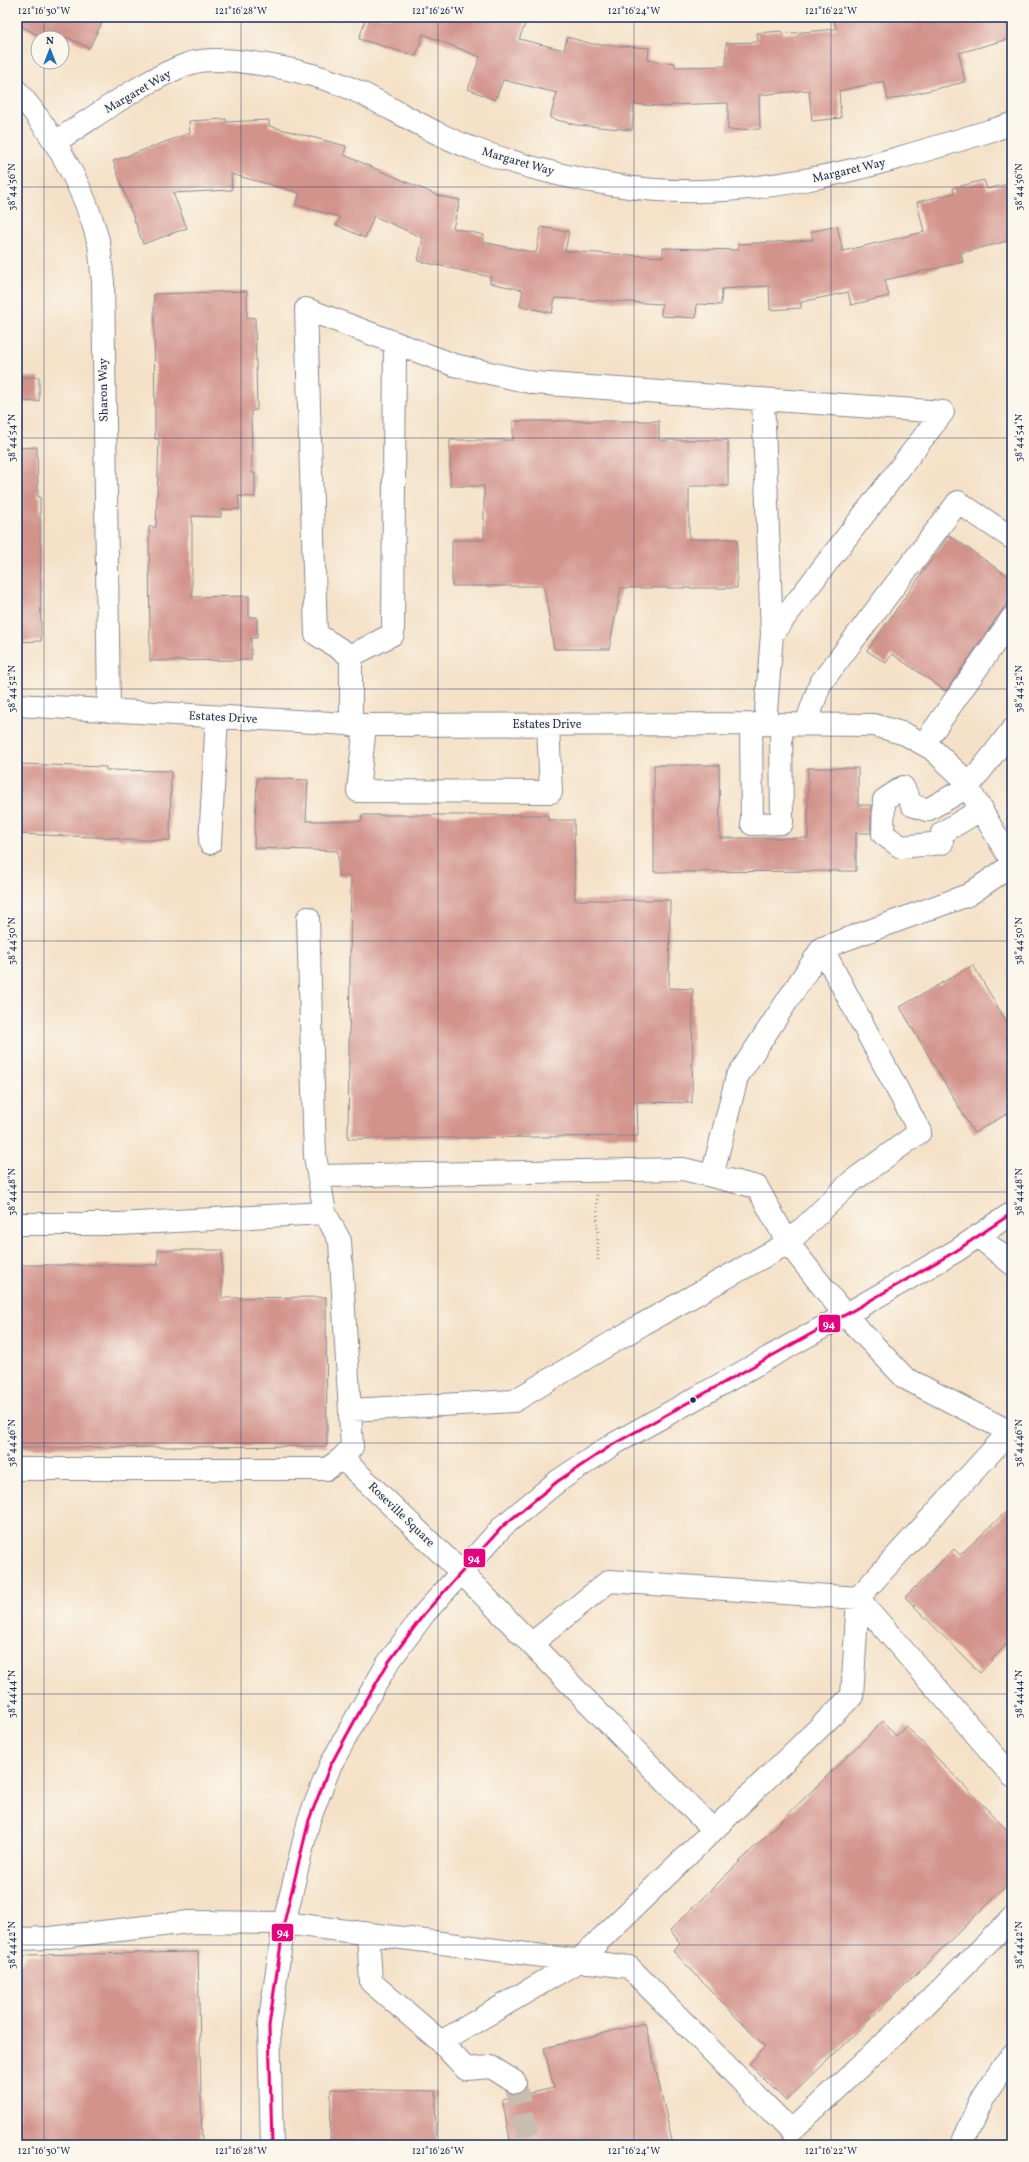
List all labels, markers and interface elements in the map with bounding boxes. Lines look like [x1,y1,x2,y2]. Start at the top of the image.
text: 121°16'30"W [18,4,70,18]
text: 121°16'28"W [215,4,267,18]
text: 121°16'26"W [412,4,464,18]
text: 121°16'24"W [608,4,660,18]
text: 121°16'22"W [805,4,857,18]
north arrow [30,30,70,70]
text: N [46,34,54,49]
street label: Margaret Way [102,66,175,118]
street label: Margaret Way [480,144,557,180]
street label: Margaret Way [811,155,888,187]
text: 38°44'56"N [5,163,19,211]
text: 38°44'56"N [1012,163,1026,211]
street label: Sharon Way [95,358,113,422]
text: 38°44'54"N [5,413,19,462]
text: 38°44'54"N [1012,413,1026,462]
text: 38°44'52"N [5,665,19,713]
text: 38°44'52"N [1012,665,1026,713]
street label: Estates Drive [188,708,258,728]
street label: Estates Drive [513,717,582,733]
text: 38°44'50"N [5,916,19,965]
text: 38°44'50"N [1012,916,1026,965]
text: 38°44'48"N [5,1168,19,1216]
text: 38°44'48"N [1012,1168,1026,1216]
line badge: 94 [818,1314,841,1333]
text: 94 [823,1318,836,1333]
unlabelled marker [688,1395,698,1405]
text: 38°44'46"N [5,1419,19,1467]
text: 38°44'46"N [1012,1419,1026,1467]
street label: Roseville Square [364,1479,438,1551]
line badge: 94 [463,1548,486,1568]
text: 94 [468,1552,481,1567]
text: 38°44'44"N [5,1669,19,1718]
text: 38°44'44"N [1012,1669,1026,1718]
text: 38°44'42"N [5,1920,19,1969]
text: 38°44'42"N [1012,1920,1026,1969]
line badge: 94 [271,1923,294,1942]
text: 94 [277,1926,290,1941]
text: 121°16'30"W [18,2144,70,2158]
text: 121°16'28"W [215,2144,267,2158]
text: 121°16'26"W [412,2144,464,2158]
text: 121°16'24"W [608,2144,660,2158]
text: 121°16'22"W [805,2144,857,2158]

